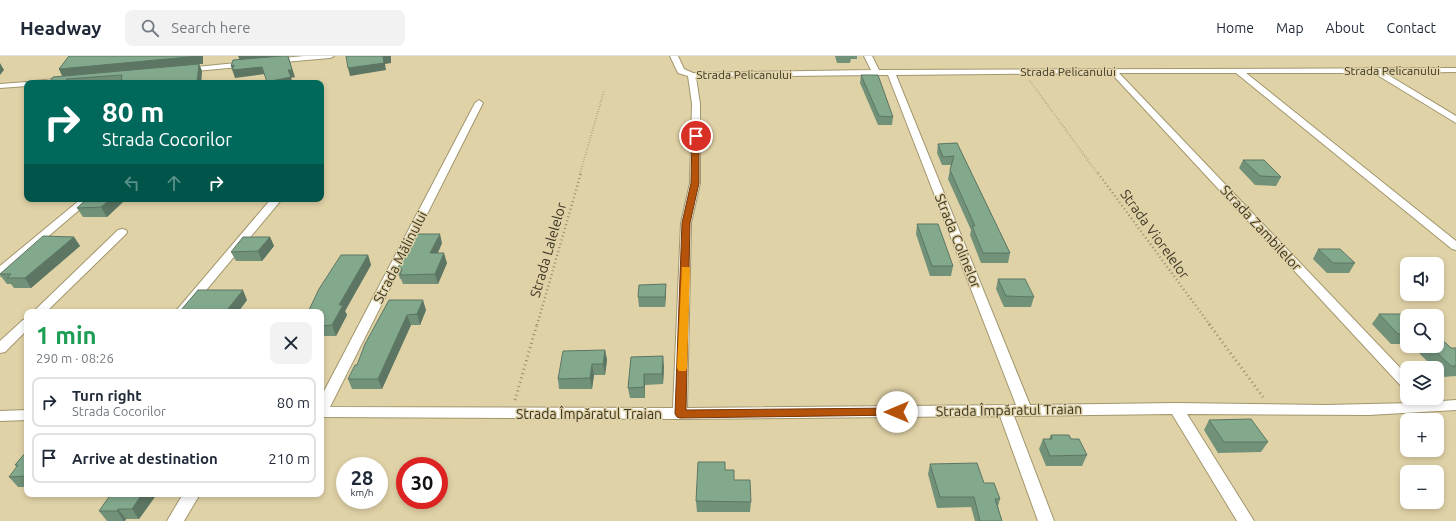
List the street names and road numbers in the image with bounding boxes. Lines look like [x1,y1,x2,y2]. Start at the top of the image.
street label: Strada Pelicanului [1344,64,1440,77]
street label: Strada Pelicanului [1020,65,1116,78]
street label: Strada Pelicanului [696,68,792,81]
street label: Strada Zambilelor [1217,182,1305,275]
street label: Strada Viorelelor [1117,186,1193,282]
street label: Strada Colinelor [932,191,985,291]
street label: Strada Lalelelor [527,200,569,299]
street label: Strada Mălinului [370,208,430,306]
street label: Strada Împăratul Traian [936,400,1082,419]
street label: Strada Împăratul Traian [516,405,662,422]

